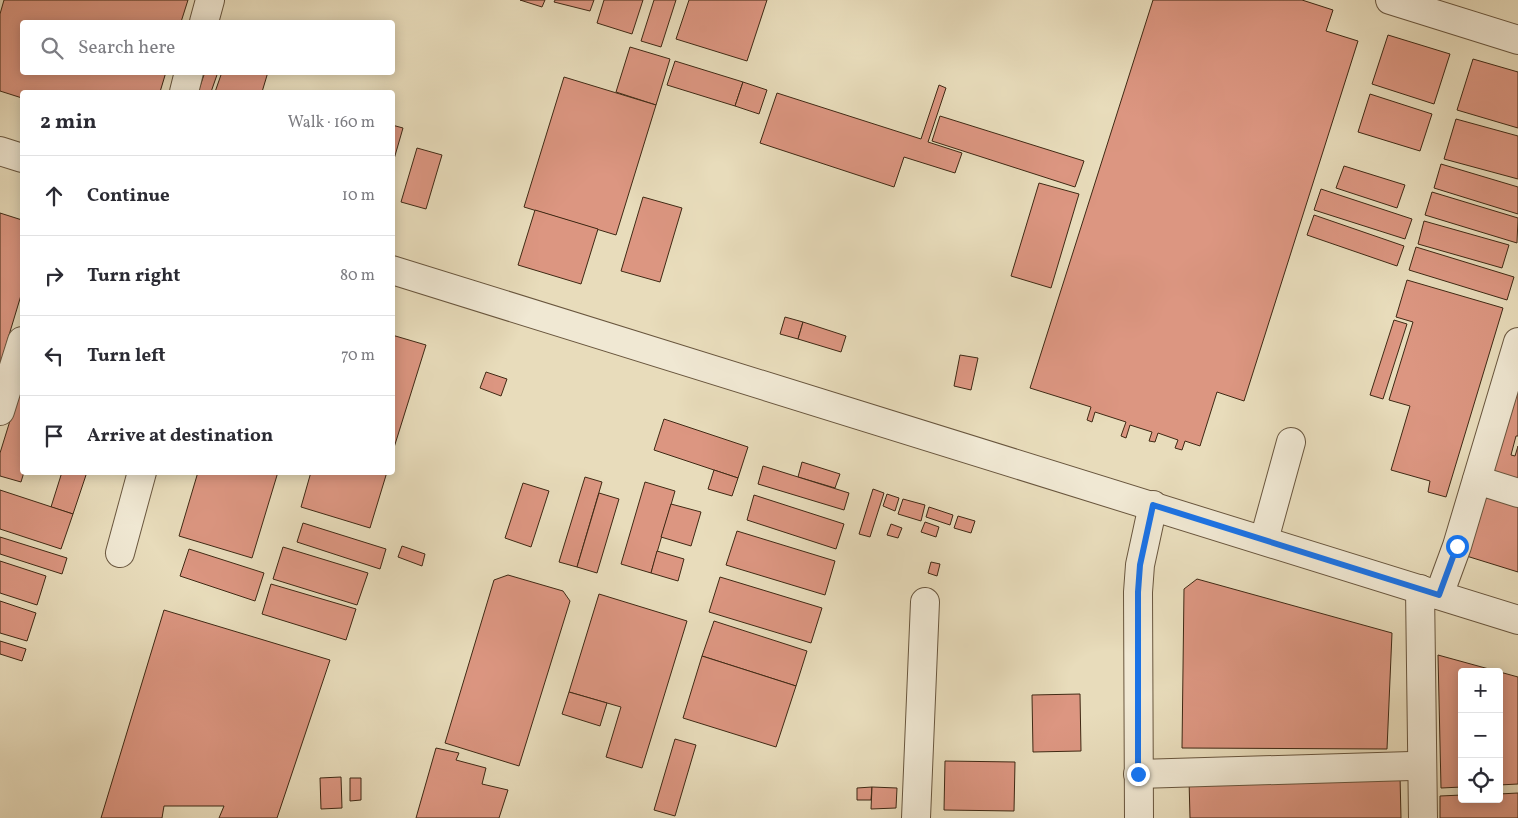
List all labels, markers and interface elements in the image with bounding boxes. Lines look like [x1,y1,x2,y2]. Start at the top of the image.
search box [20,20,395,75]
icon: search [38,34,66,62]
text: Search here [78,35,175,61]
text: 2 min [40,108,97,137]
text: Walk · 160 m [288,112,375,134]
icon: ahead [40,182,68,210]
text: Continue [87,183,170,209]
text: 10 m [342,185,375,207]
icon: right [40,262,68,290]
text: Turn right [87,263,180,289]
text: 80 m [340,265,375,287]
icon: left [40,342,68,370]
text: Turn left [87,343,166,369]
text: 70 m [341,345,375,367]
icon: arrive [40,422,68,450]
text: Arrive at destination [87,423,273,449]
route start [1446,535,1469,558]
map controls [1458,668,1503,803]
button: + [1458,668,1503,713]
button: − [1458,713,1503,758]
button: locate [1458,758,1503,803]
route end [1127,763,1150,786]

